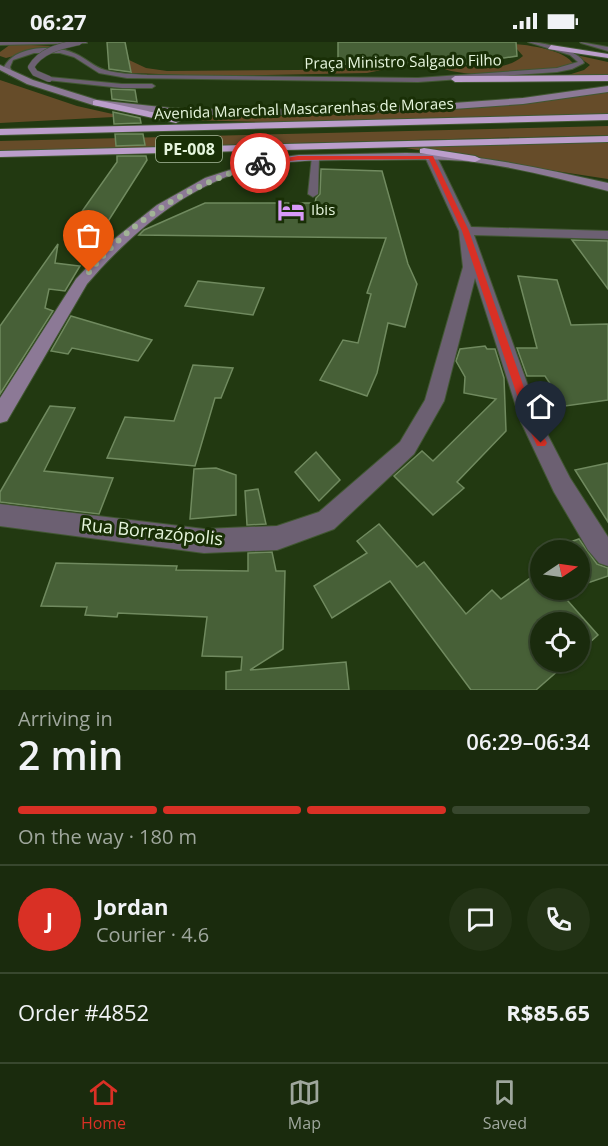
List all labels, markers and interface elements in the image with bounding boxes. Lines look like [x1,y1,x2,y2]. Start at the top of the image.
text: 06:27 [30,6,87,36]
street label: Praça Ministro Salgado Filho [304,49,502,73]
street label: Avenida Marechal Mascarenhas de Moraes [154,93,454,123]
courier [230,133,290,193]
road number: PE-008 [156,136,222,162]
icon: bike [244,147,277,180]
hotel icon: Ibis [276,195,306,225]
place label: Ibis [311,199,335,219]
pin [63,210,114,272]
icon: bag [72,219,105,252]
pin [515,381,566,443]
icon: home [524,390,557,423]
street label: Rua Borrazópolis [80,512,224,550]
north arrow [530,540,590,600]
map controls [530,540,590,672]
button: locate [530,612,590,672]
text: Arriving in [18,705,113,732]
text: 06:29–06:34 [466,726,590,756]
text: 2 min [18,728,123,781]
text: On the way · 180 m [18,823,197,850]
button: chat [449,888,512,951]
button: phone [527,888,590,951]
text: Jordan [96,891,169,921]
text: J [46,904,53,934]
text: Courier · 4.6 [96,921,209,948]
text: Order #4852 [18,997,149,1027]
text: R$85.65 [506,997,590,1027]
tab: Home [81,1076,126,1134]
tab: Map [288,1076,321,1134]
tab: Saved [483,1076,527,1134]

